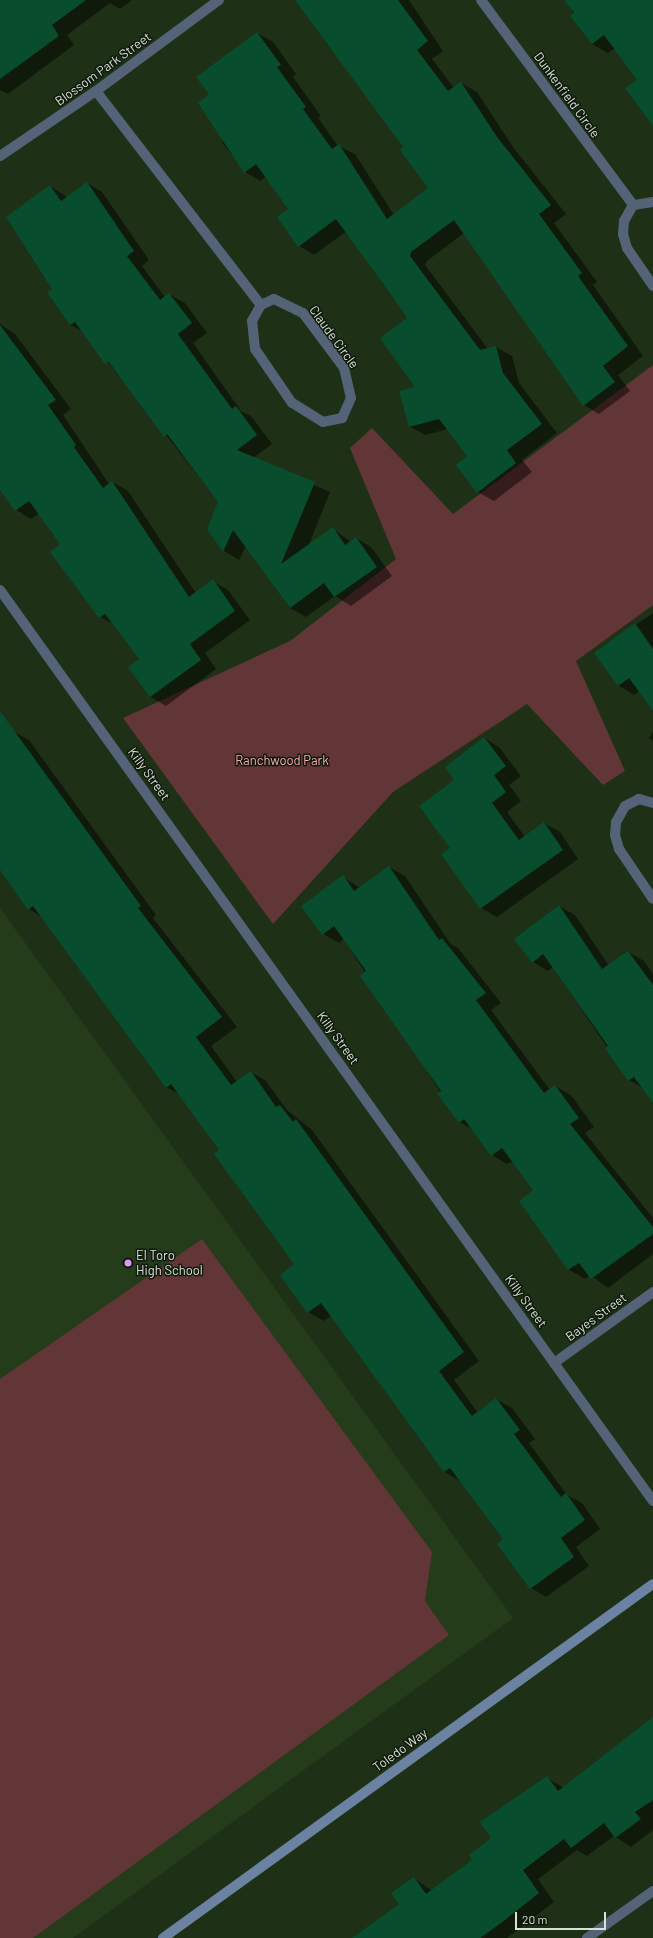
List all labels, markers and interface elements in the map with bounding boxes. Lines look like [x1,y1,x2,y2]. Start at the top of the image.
street label: Blossom Park Street [52,29,154,109]
street label: Dunkenfield Circle [531,49,603,141]
street label: Claude Circle [306,303,362,371]
street label: Killy Street [125,745,173,803]
park label: Ranchwood Park [235,752,329,768]
street label: Killy Street [314,1009,362,1067]
place label: El Toro High School [136,1248,203,1279]
marker: El Toro High School [123,1258,133,1268]
street label: Killy Street [502,1272,550,1330]
street label: Bayes Street [562,1290,630,1344]
street label: Toledo Way [370,1725,430,1775]
scale bar [517,1904,608,1930]
text: 20 m [522,1912,548,1926]

